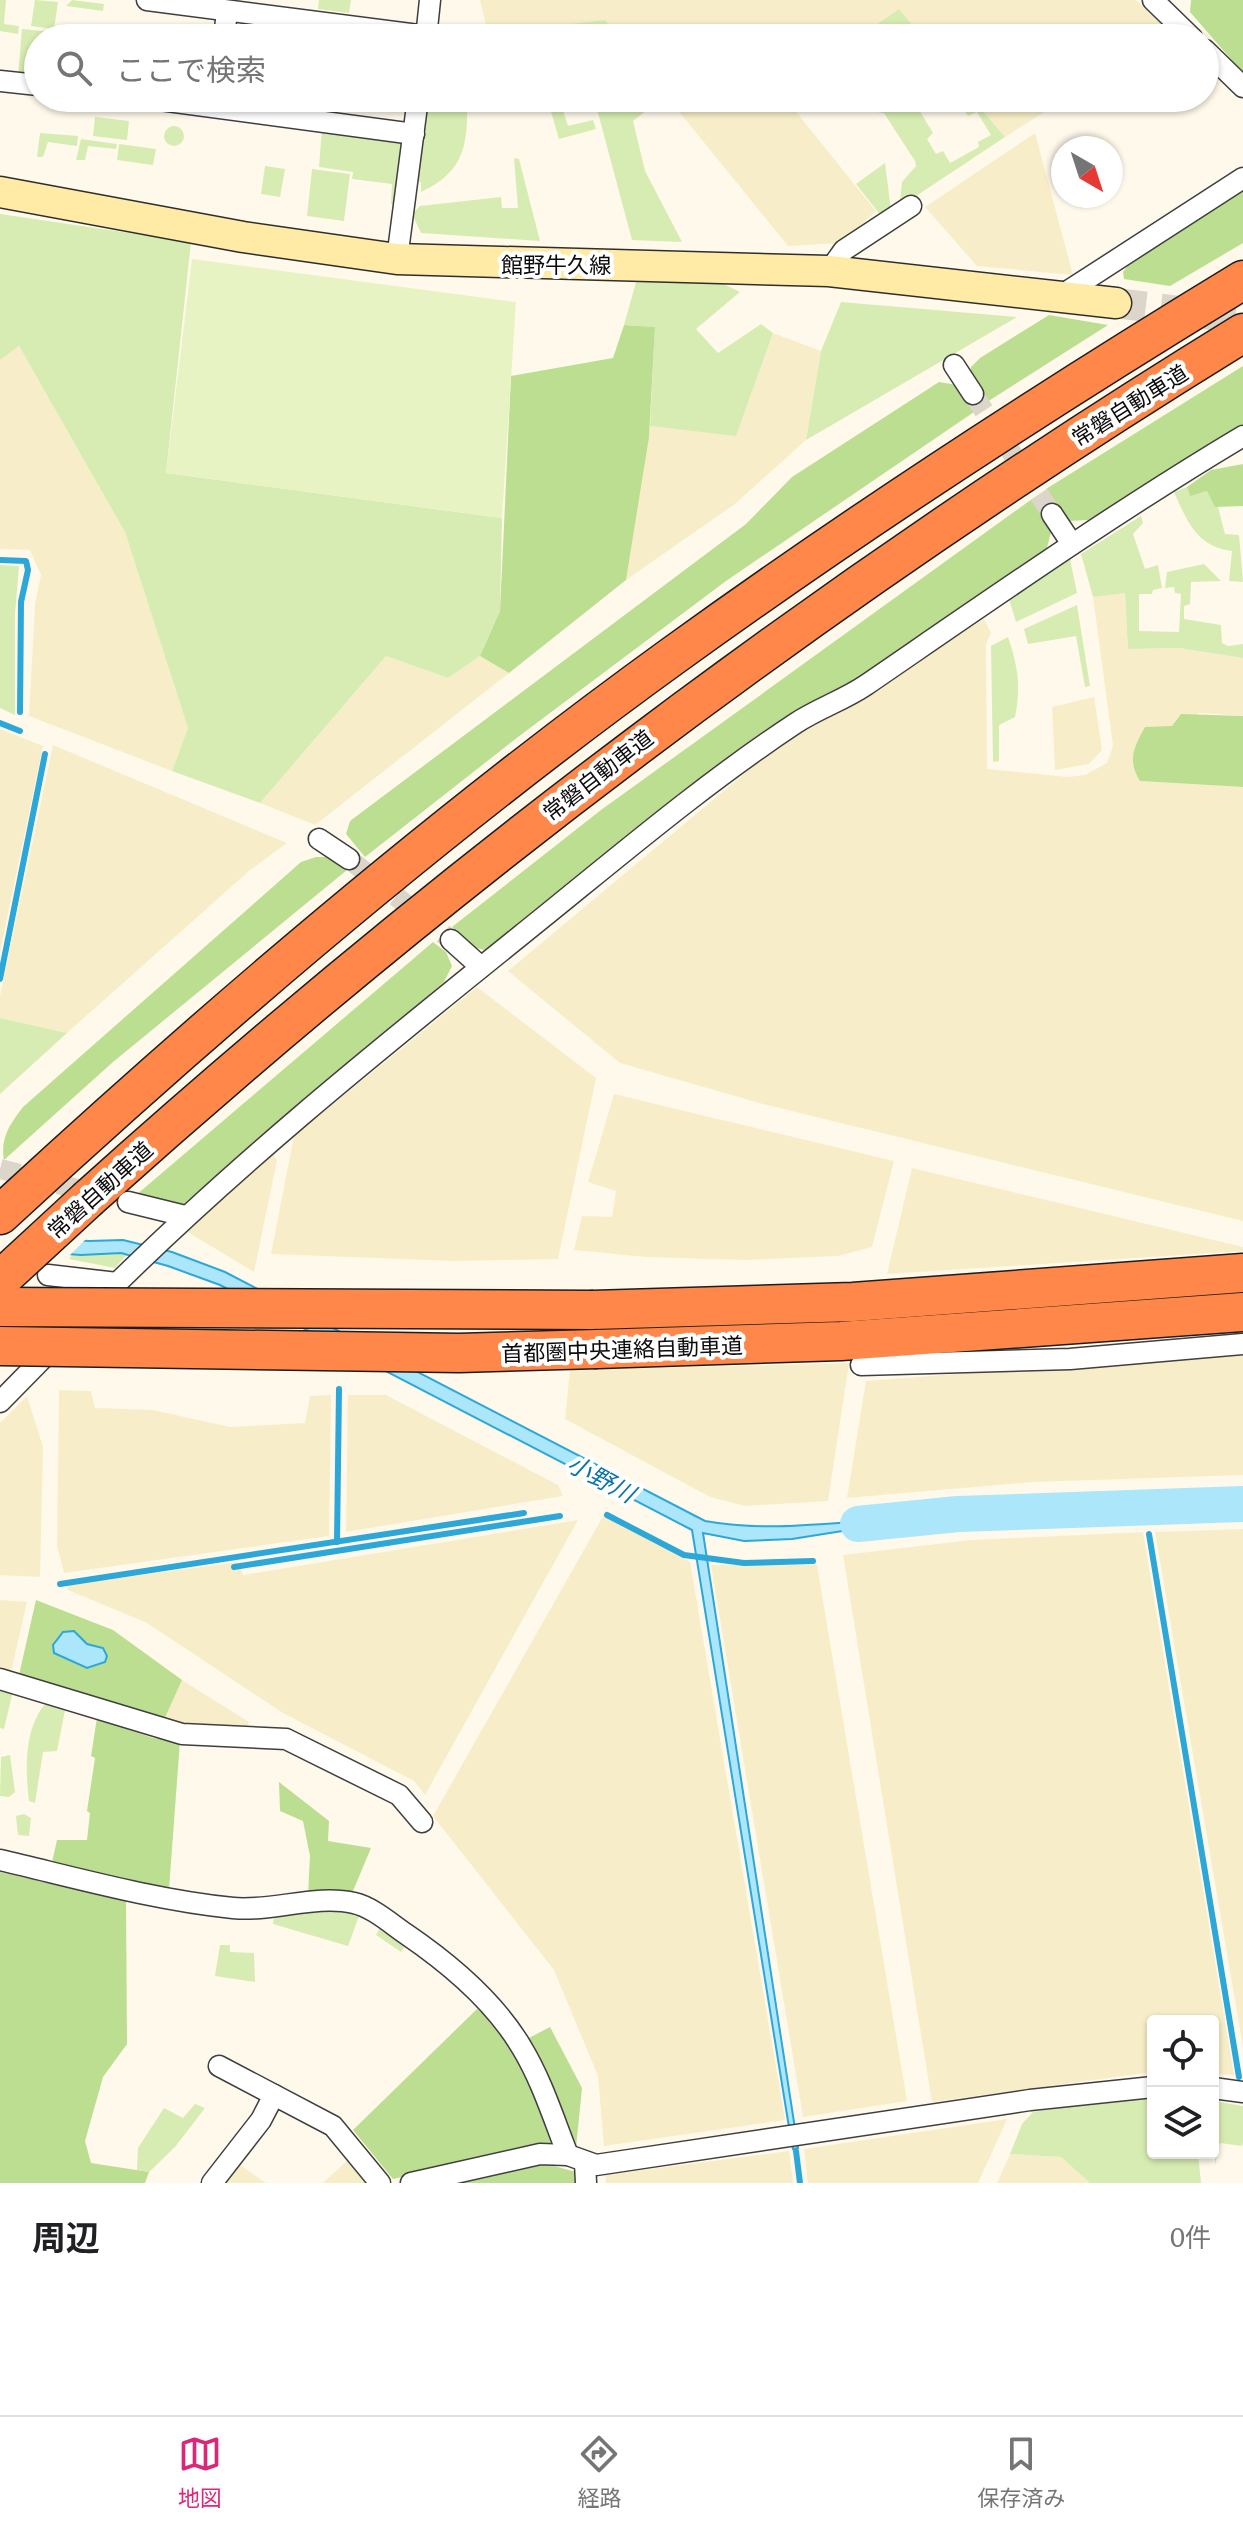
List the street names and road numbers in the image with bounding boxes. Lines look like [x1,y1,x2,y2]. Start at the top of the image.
street label: 館野牛久線 [501,247,611,280]
street label: 常磐自動車道 [1064,355,1194,453]
street label: 常磐自動車道 [535,720,659,828]
street label: 常磐自動車道 [39,1133,159,1245]
street label: 首都圏中央連絡自動車道 [500,1327,744,1369]

